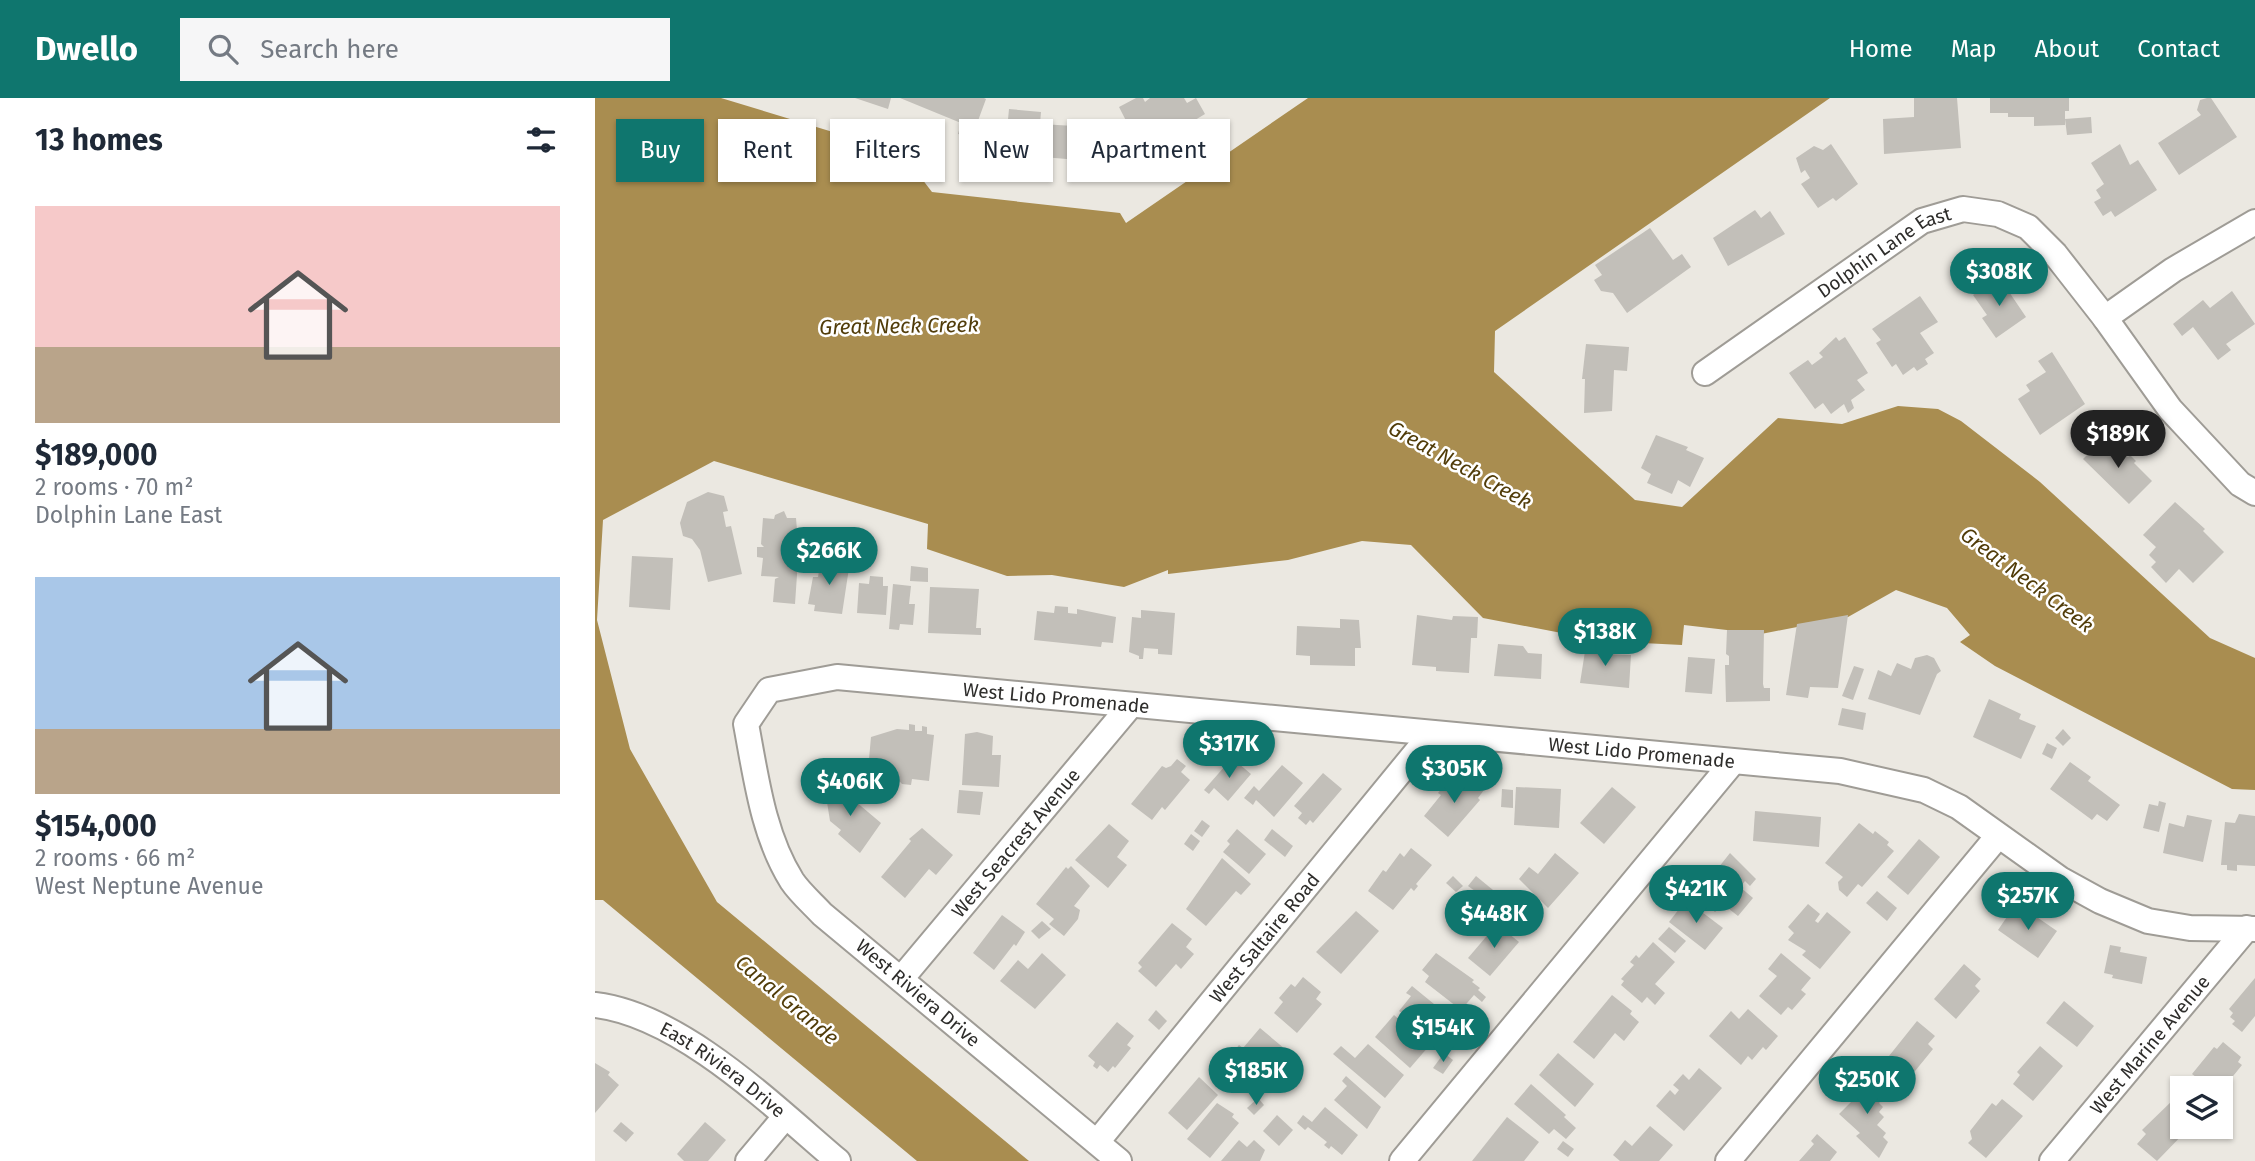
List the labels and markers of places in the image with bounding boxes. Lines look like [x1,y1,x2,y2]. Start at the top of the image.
pin: $308K [1950,248,2048,308]
pin: $189K [2069,410,2167,470]
pin: $266K [780,528,878,587]
pin: $138K [1556,608,1654,668]
pin: $317K [1180,720,1278,780]
pin: $305K [1405,746,1503,805]
pin: $406K [801,758,899,818]
pin: $421K [1647,866,1745,925]
pin: $257K [1979,872,2077,932]
pin: $448K [1445,890,1543,950]
pin: $154K [1394,1004,1492,1064]
pin: $185K [1207,1048,1305,1107]
pin: $250K [1818,1056,1916,1116]

